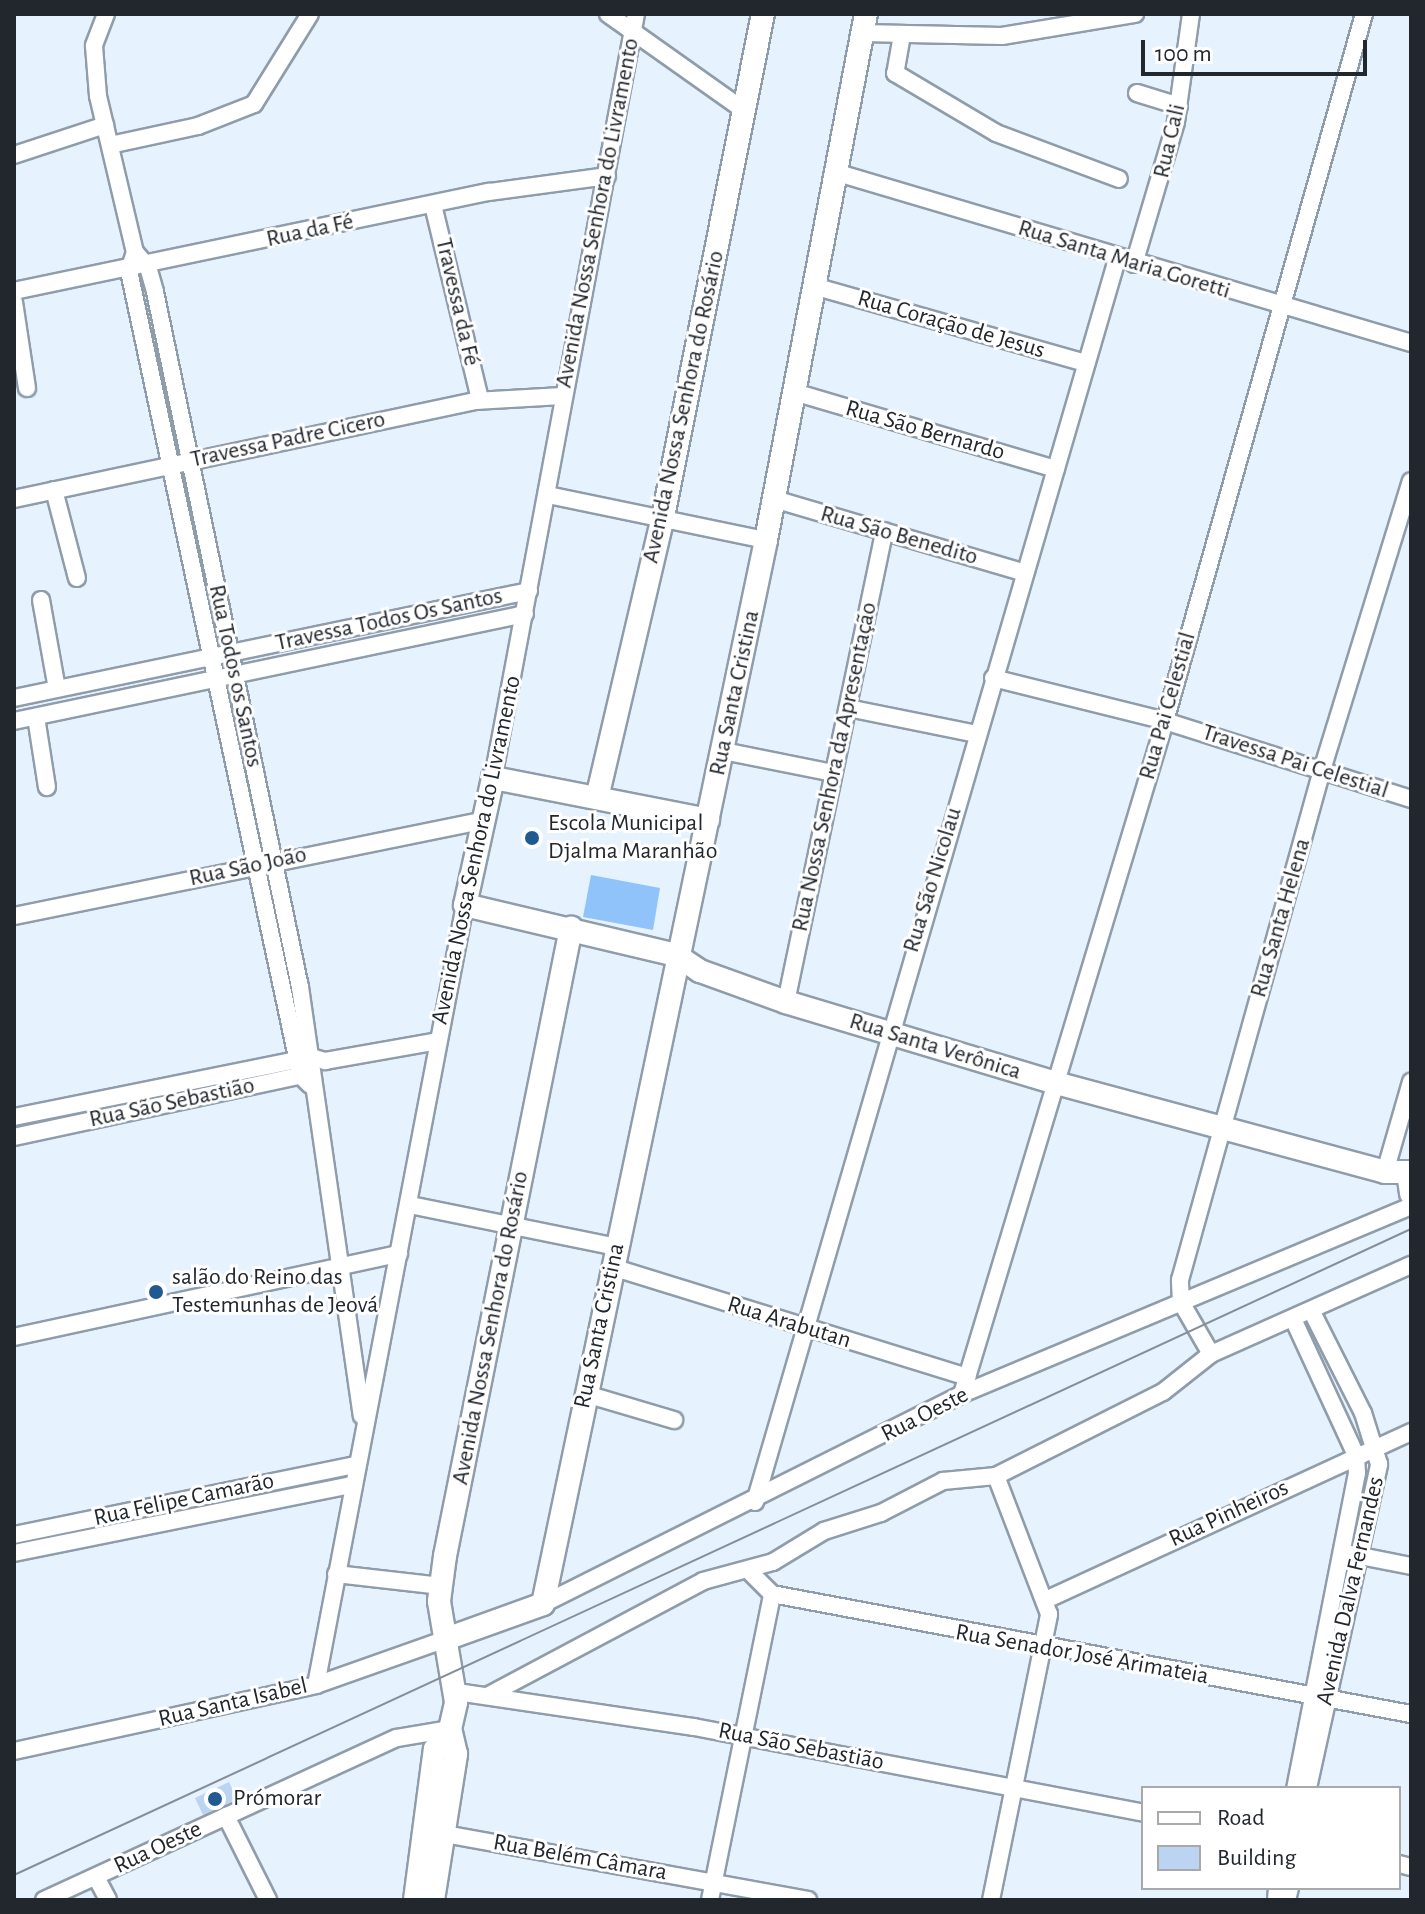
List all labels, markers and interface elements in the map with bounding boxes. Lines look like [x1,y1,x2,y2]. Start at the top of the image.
scale bar [1145,24,1371,74]
street label: Avenida Nossa Senhora do Livramento [550,36,646,390]
text: 100 m [1155,42,1212,66]
street label: Rua Cali [1147,101,1193,181]
street label: Rua da Fé [264,208,356,254]
street label: Rua Santa Maria Goretti [1014,214,1234,306]
street label: Travessa da Fé [428,235,486,369]
street label: Avenida Nossa Senhora do Rosário [637,248,731,566]
street label: Rua Coração de Jesus [854,284,1048,366]
street label: Rua São Bernardo [842,394,1008,468]
street label: Travessa Padre Cicero [188,405,388,475]
street label: Rua São Benedito [817,500,981,572]
street label: Rua Todos os Santos [202,582,268,770]
street label: Travessa Todos Os Santos [273,582,505,658]
street label: Rua Nossa Senhora da Apresentação [786,600,884,934]
street label: Rua Santa Cristina [703,608,767,778]
street label: Rua Pai Celestial [1133,629,1203,783]
street label: Avenida Nossa Senhora do Livramento [426,673,528,1027]
street label: Travessa Pai Celestial [1198,718,1392,806]
street label: Rua São Nicolau [897,804,969,956]
place label: Escola Municipal Djalma Maranhão [548,810,717,866]
marker: Escola Municipal Djalma Maranhão [523,829,541,847]
street label: Rua Santa Helena [1245,835,1317,1001]
street label: Rua São João [187,841,309,893]
street label: Rua Santa Verônica [846,1007,1024,1087]
street label: Rua São Sebastião [87,1071,257,1135]
street label: Avenida Nossa Senhora do Rosário [446,1169,536,1487]
street label: Rua Santa Cristina [568,1241,632,1411]
place label: salão do Reino das Testemunhas de Jeová [172,1264,378,1320]
marker: salão do Reino das Testemunhas de Jeová [147,1283,165,1301]
street label: Rua Arabutan [724,1291,854,1355]
street label: Rua Oeste [877,1381,973,1449]
street label: Rua Felipe Camarão [91,1467,277,1533]
street label: Rua Pinheiros [1165,1474,1293,1554]
street label: Avenida Dalva Fernandes [1311,1474,1391,1708]
street label: Rua Senador José Arimateia [953,1619,1211,1691]
street label: Rua Santa Isabel [156,1672,310,1734]
street label: Rua São Sebastião [716,1717,886,1777]
place label: Prómorar [233,1785,321,1813]
legend [1141,1786,1401,1890]
marker: Prómorar [204,1788,226,1810]
text: Road [1217,1806,1265,1830]
street label: Rua Oeste [109,1815,207,1881]
street label: Rua Belém Câmara [491,1829,669,1887]
text: Building [1217,1846,1296,1870]

